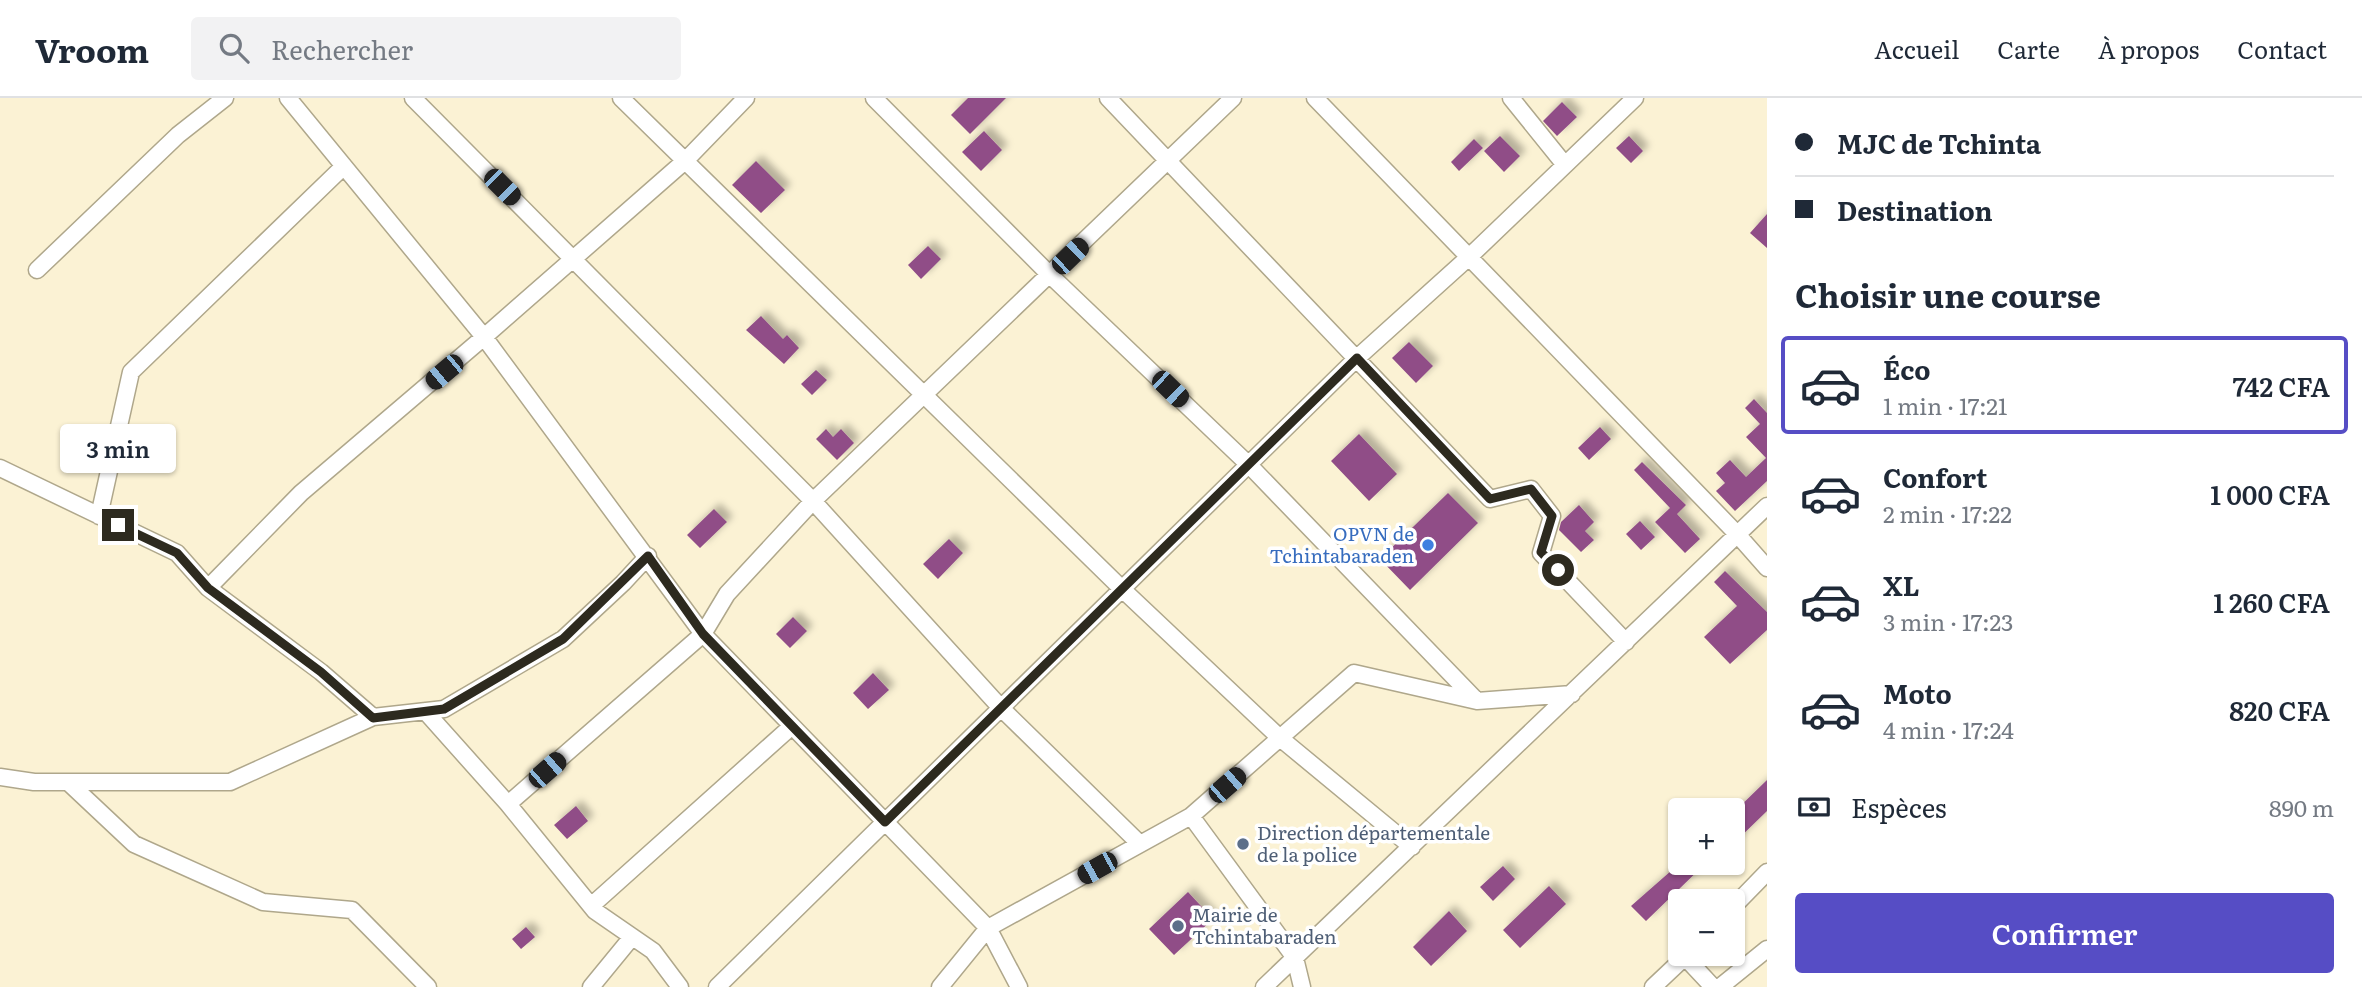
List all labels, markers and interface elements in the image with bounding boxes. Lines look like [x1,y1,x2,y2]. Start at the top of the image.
search box [191,17,681,80]
text: Vroom [35,24,149,73]
icon: search [215,29,253,67]
text: Rechercher [271,29,413,68]
text: Accueil [1874,31,1959,66]
text: Carte [1997,31,2060,66]
text: À propos [2098,31,2199,66]
text: Contact [2237,31,2327,66]
text: MJC de Tchinta [1837,123,2041,162]
car [480,165,525,209]
text: Destination [1837,190,1993,229]
car [1048,234,1093,278]
text: Choisir une course [1795,270,2101,318]
text: Éco [1883,349,1931,388]
car [422,350,467,394]
icon: car [1799,354,1862,417]
text: 742 CFA [2232,366,2330,405]
car [1148,367,1193,411]
text: 1 min · 17:21 [1883,388,2007,422]
callout: 3 min [60,424,176,472]
text: 3 min [86,431,150,465]
text: Confort [1883,457,1987,496]
icon: car [1799,462,1862,525]
text: 1 000 CFA [2210,474,2330,513]
text: 2 min · 17:22 [1883,496,2012,530]
route end [102,509,134,541]
place label: OPVN de Tchintabaraden [1270,519,1414,569]
marker: OPVN de Tchintabaraden [1420,537,1436,553]
route start [1542,554,1574,586]
text: XL [1883,565,1920,604]
icon: car [1799,570,1862,633]
text: 1 260 CFA [2213,582,2330,621]
text: 3 min · 17:23 [1883,604,2014,638]
text: Moto [1883,673,1952,712]
icon: car [1799,678,1862,741]
text: 820 CFA [2229,690,2330,729]
text: 4 min · 17:24 [1883,712,2014,746]
car [525,748,570,792]
car [1205,763,1250,807]
text: Espèces [1851,787,1947,826]
icon: cash [1795,788,1833,826]
text: 890 m [2269,790,2334,824]
map controls [1668,798,1745,966]
button: + [1668,798,1745,875]
place label: Direction départementale de la police [1257,818,1490,868]
marker: Direction départementale de la police [1235,836,1251,852]
car [1074,849,1121,887]
button: − [1668,889,1745,966]
button: Confirmer [1795,893,2334,973]
place label: Mairie de Tchintabaraden [1192,900,1337,950]
marker: Mairie de Tchintabaraden [1170,918,1186,934]

